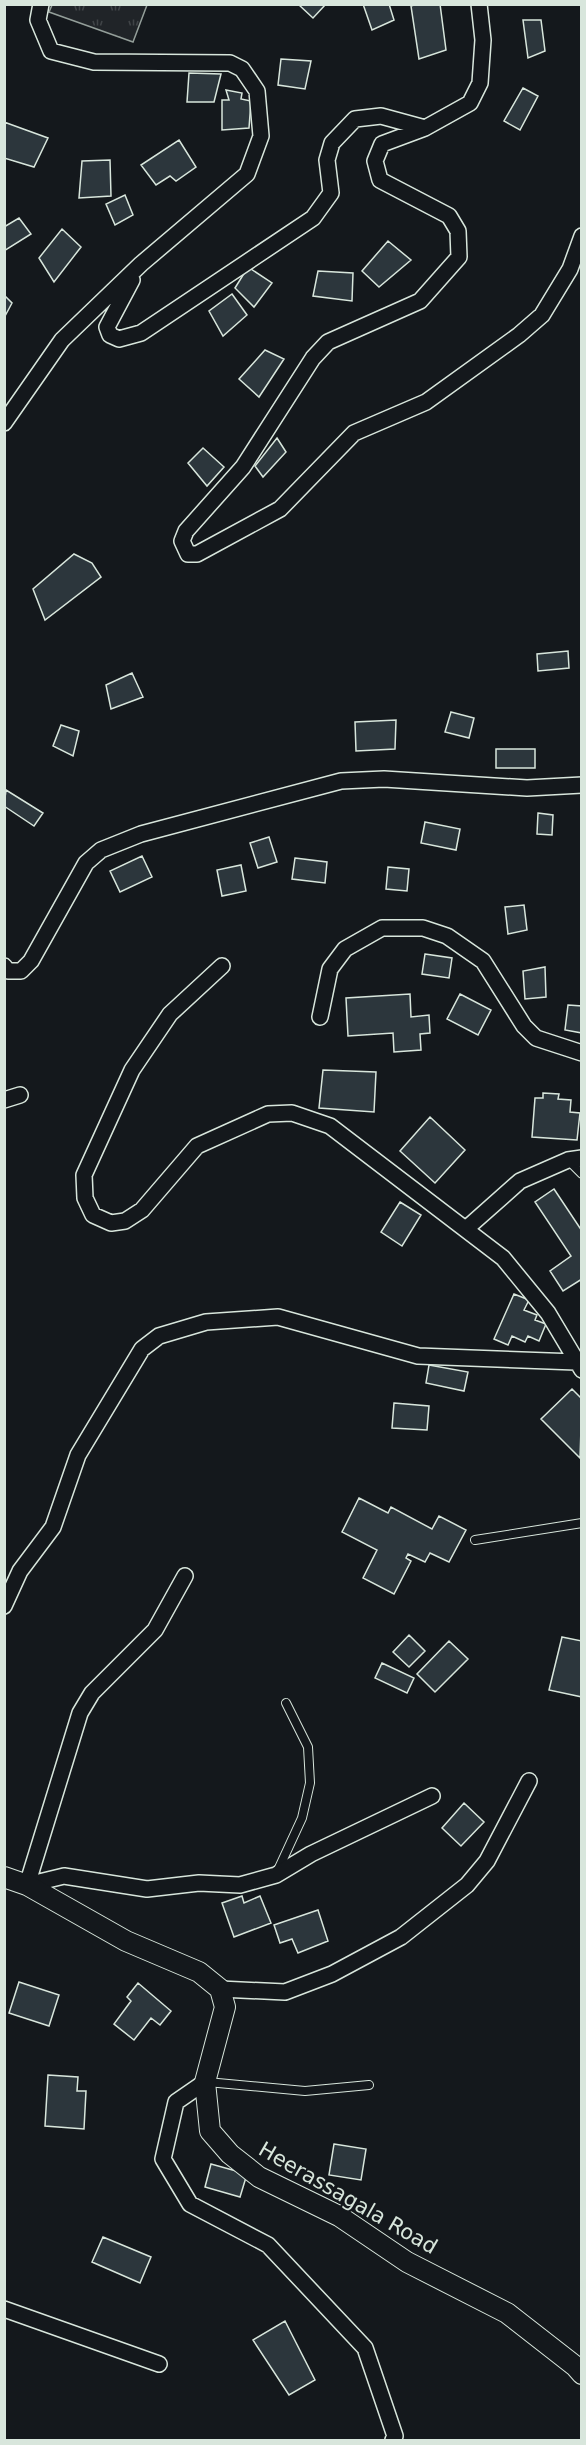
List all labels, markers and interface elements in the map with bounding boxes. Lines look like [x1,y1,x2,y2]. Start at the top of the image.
street label: Heerassagala Road [254,2137,442,2259]

